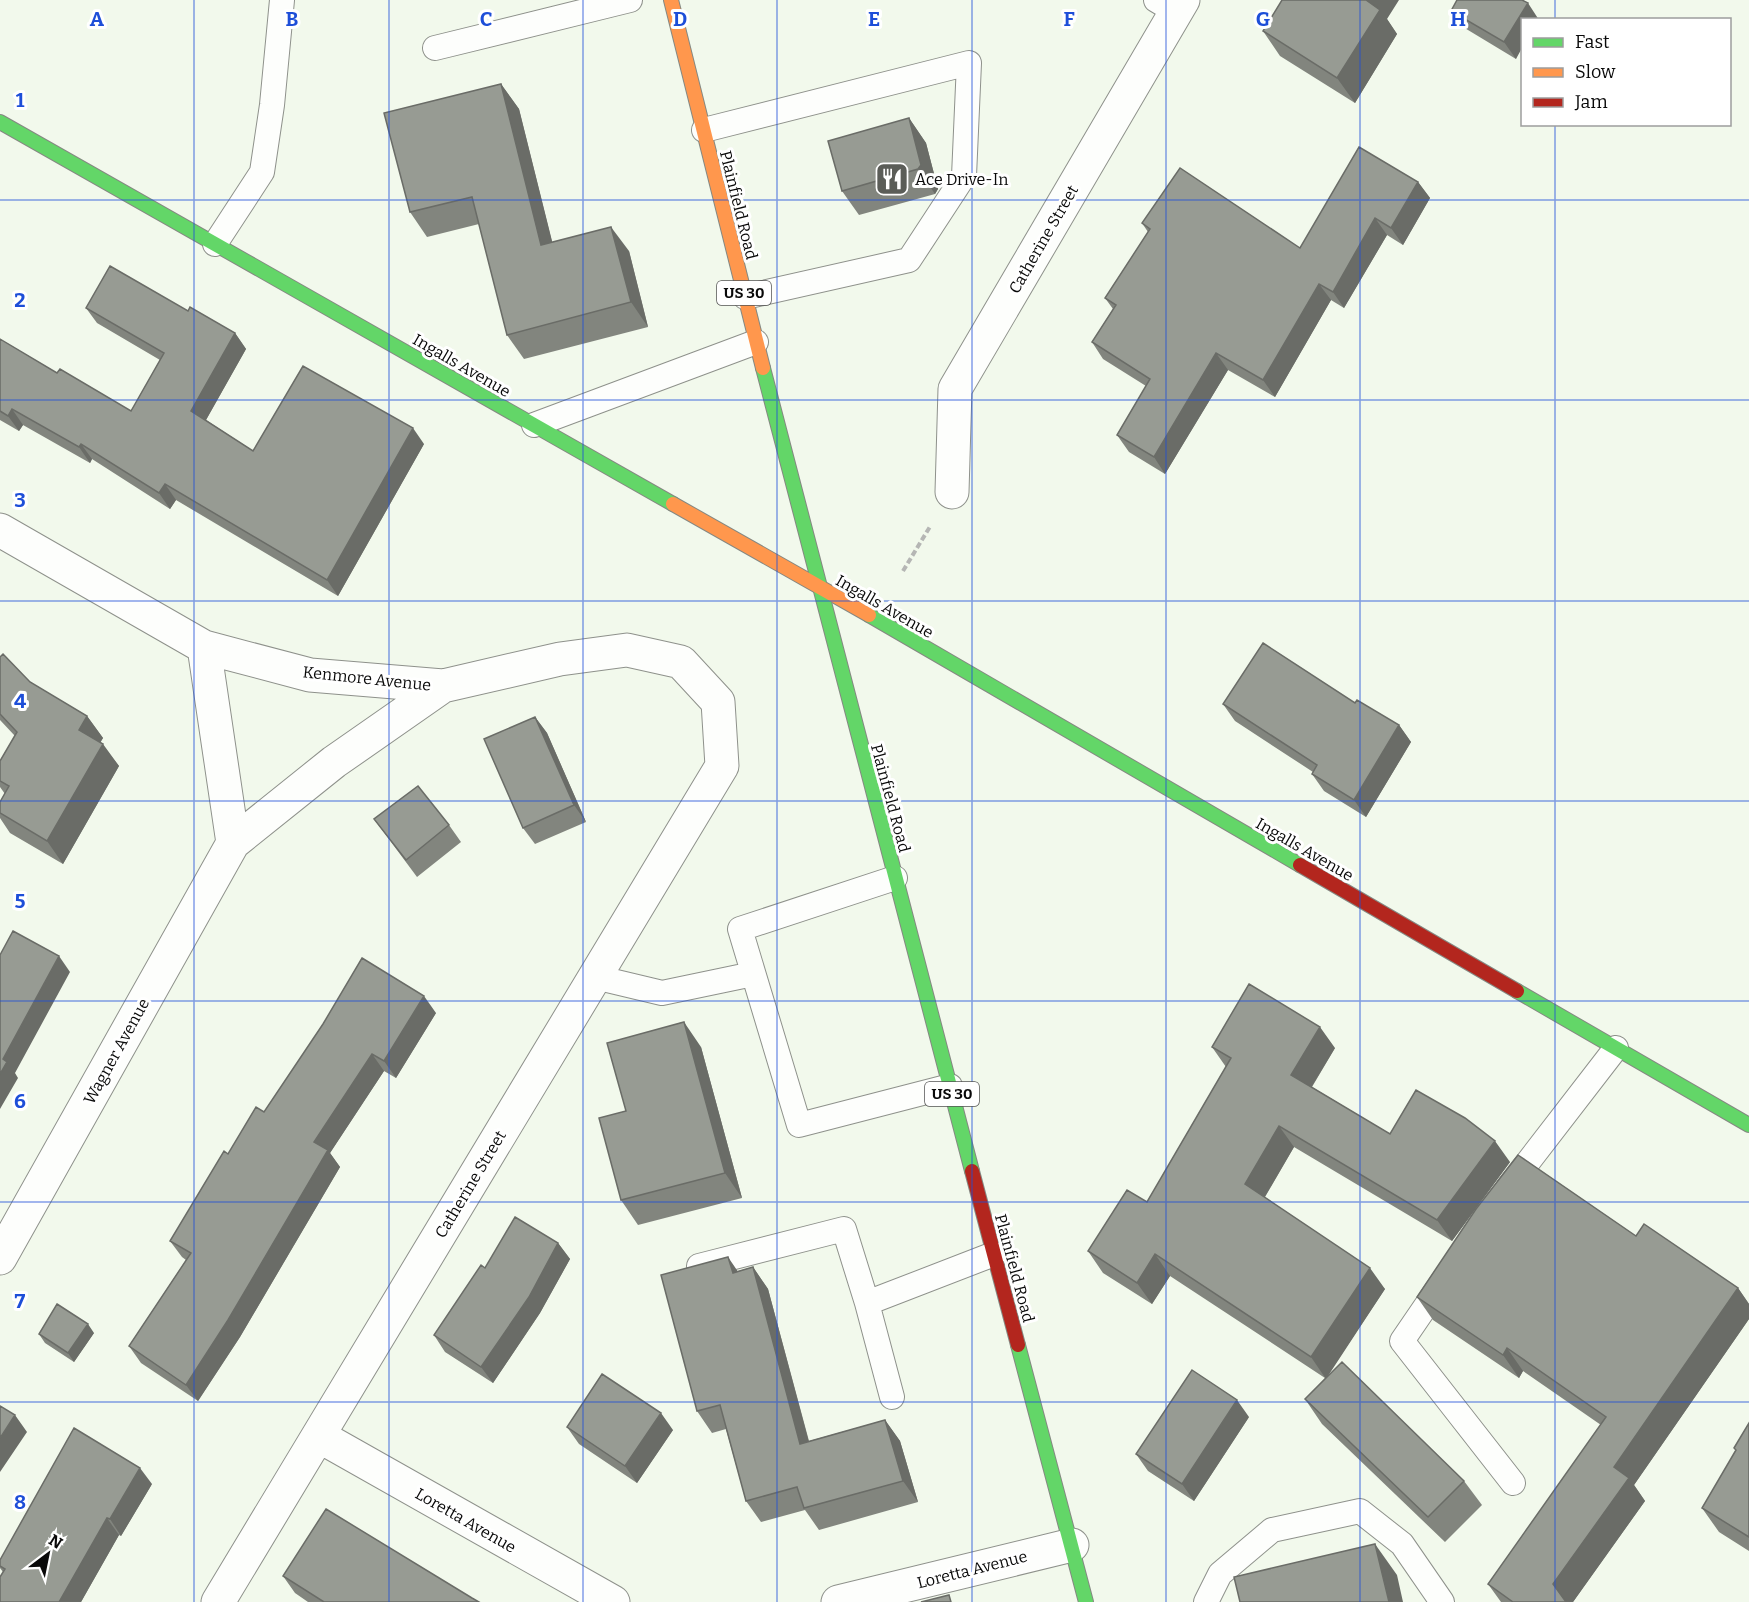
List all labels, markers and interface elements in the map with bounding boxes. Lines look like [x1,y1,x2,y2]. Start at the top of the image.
text: A [90,7,105,31]
text: B [286,7,299,31]
text: C [480,7,492,31]
text: D [673,7,687,31]
text: E [868,7,880,31]
text: F [1063,7,1075,31]
text: G [1256,7,1270,31]
text: H [1450,7,1466,31]
legend [1521,18,1731,126]
text: Fast [1575,31,1610,53]
text: Slow [1575,61,1616,83]
text: 1 [16,88,25,112]
text: Jam [1574,91,1608,113]
street label: Plainfield Road [716,149,761,262]
restaurant icon: Ace Drive-In [874,161,910,197]
place label: Ace Drive-In [915,170,1008,189]
street label: Catherine Street [1005,182,1082,297]
road number: US 30 [717,281,771,305]
text: 2 [14,288,26,312]
street label: Ingalls Avenue [410,330,514,401]
text: 3 [14,488,26,512]
street label: Ingalls Avenue [833,571,937,642]
street label: Kenmore Avenue [302,662,432,695]
text: 4 [14,689,26,713]
street label: Plainfield Road [867,742,914,855]
street label: Ingalls Avenue [1253,814,1357,885]
text: 5 [15,889,26,913]
street label: Wagner Avenue [80,995,153,1107]
road number: US 30 [925,1082,979,1106]
text: 6 [14,1089,26,1113]
street label: Catherine Street [431,1127,510,1241]
street label: Plainfield Road [991,1212,1038,1325]
text: 7 [15,1289,26,1313]
street label: Loretta Avenue [412,1484,519,1557]
text: 8 [14,1490,26,1514]
north arrow [18,1524,78,1584]
text: N [45,1530,66,1553]
street label: Loretta Avenue [915,1547,1029,1592]

